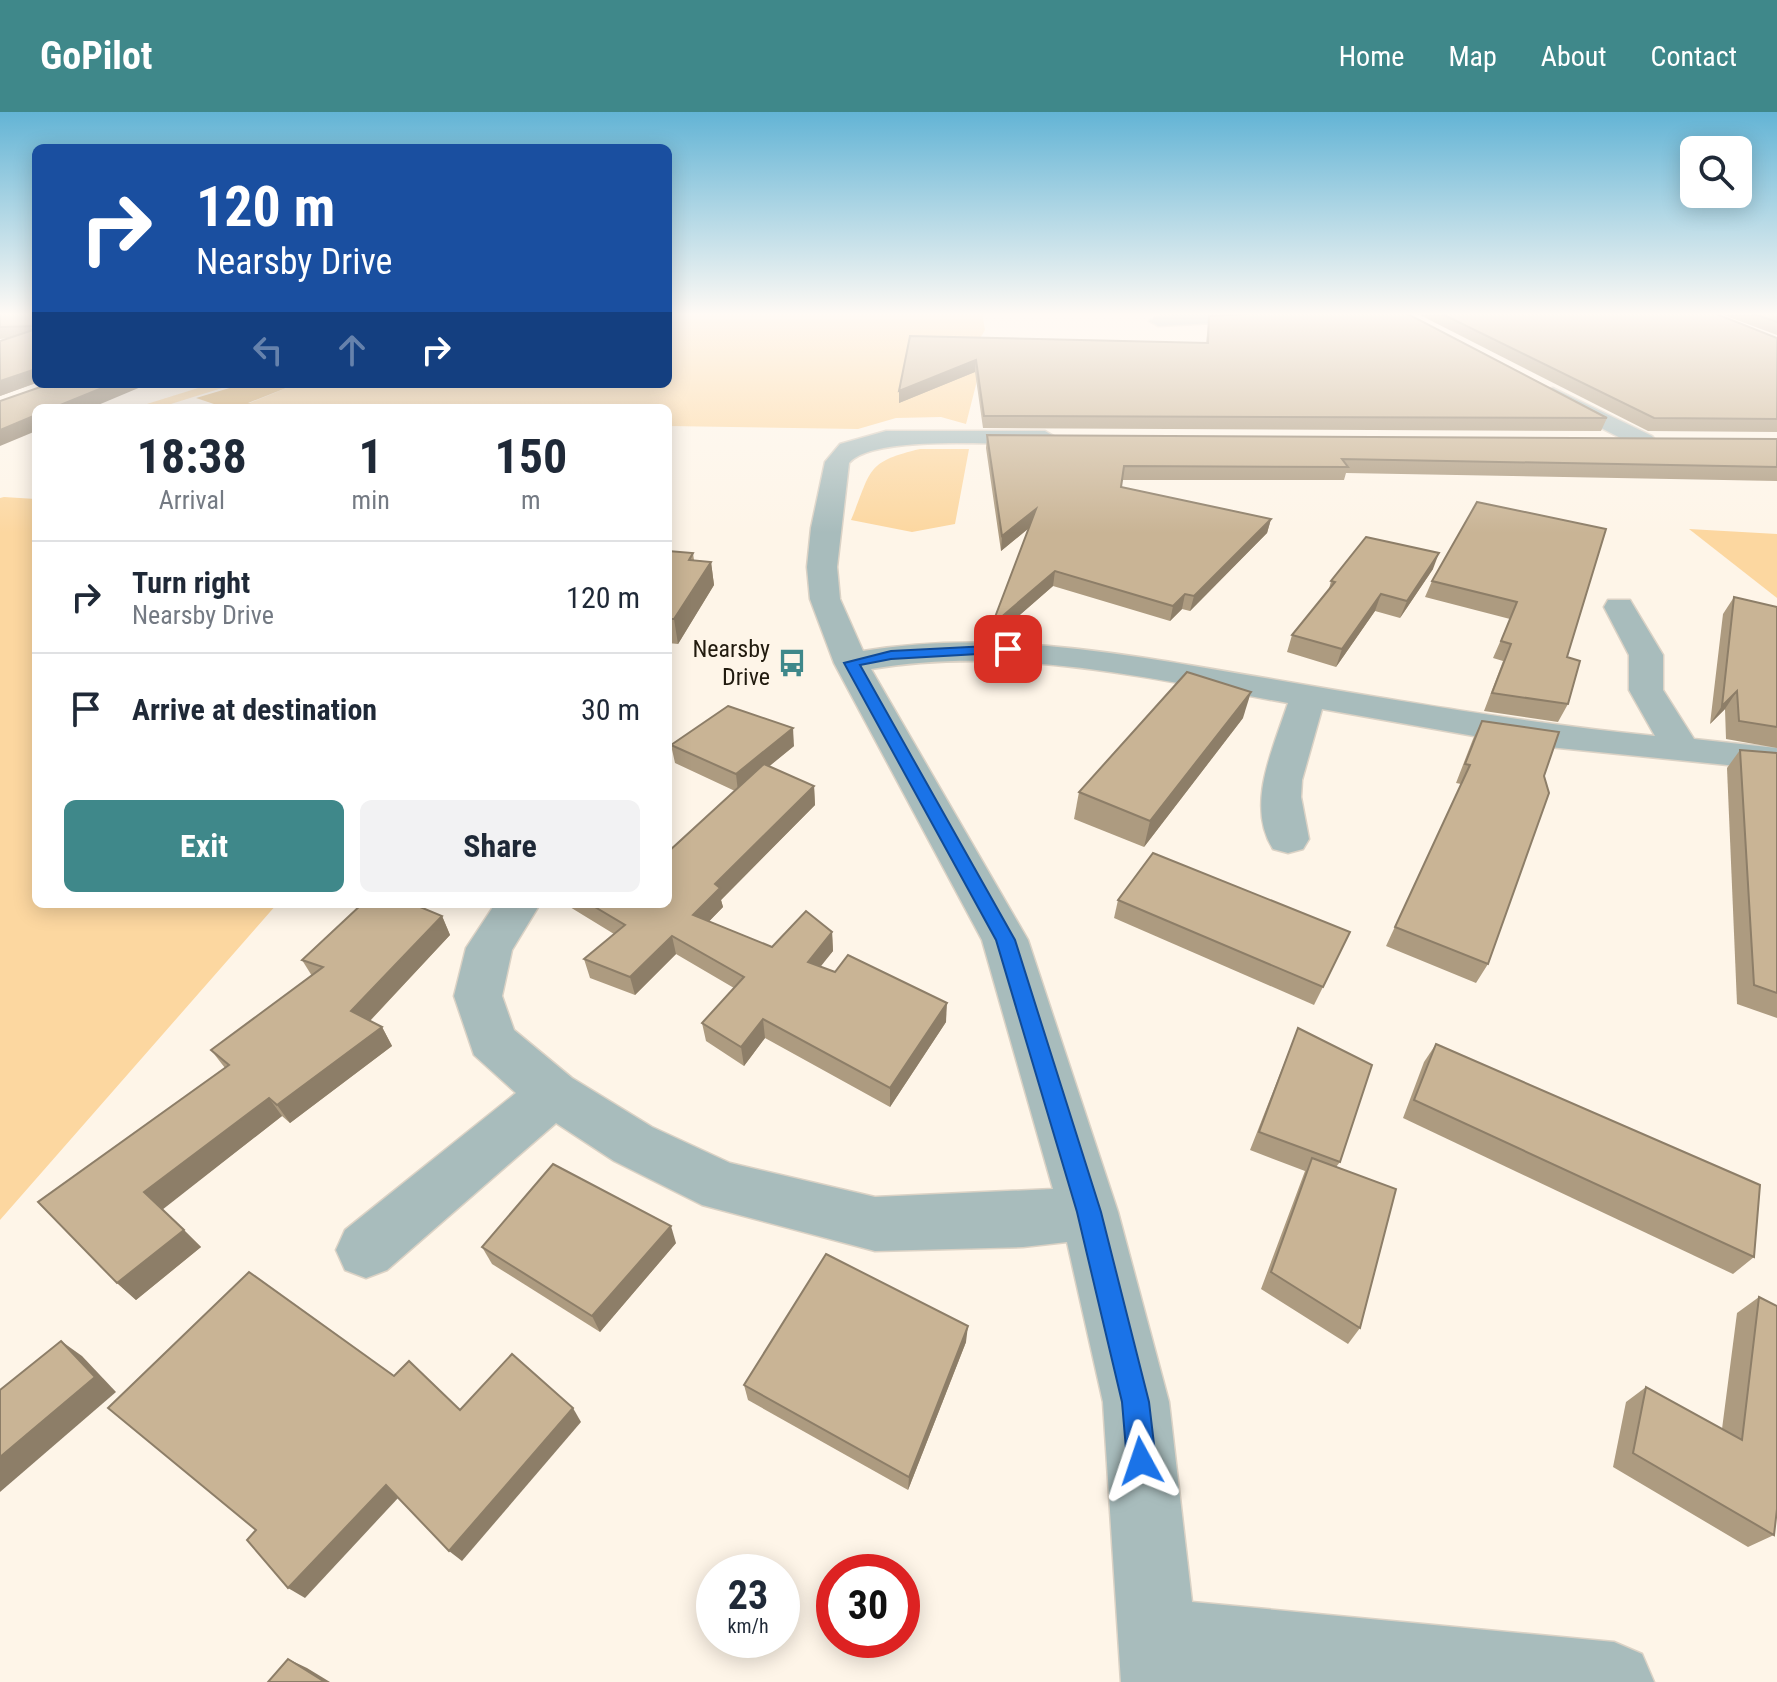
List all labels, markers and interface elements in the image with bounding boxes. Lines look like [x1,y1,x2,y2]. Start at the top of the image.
text: GoPilot [40,34,152,78]
text: Home [1339,40,1404,73]
text: Map [1448,40,1497,73]
text: About [1541,40,1607,73]
text: Contact [1651,40,1737,73]
map controls [1680,136,1752,208]
button: search [1680,136,1752,208]
text: 120 m [196,174,335,240]
icon: right [64,176,168,280]
text: Nearsby Drive [196,241,392,283]
icon: left [246,328,290,372]
icon: ahead [330,328,374,372]
icon: right [414,328,458,372]
text: 18:38 [137,428,247,485]
text: 1 [359,428,383,485]
text: 150 [494,428,567,485]
text: Arrival [159,485,225,515]
text: min [352,485,390,515]
text: m [521,485,541,515]
text: Turn right [132,565,250,600]
icon: right [64,575,108,619]
text: 120 m [566,580,640,615]
text: Nearsby Drive [132,600,274,630]
pin [974,615,1042,683]
icon: arrive [986,627,1030,671]
place label: Nearsby Drive [692,635,770,691]
bus stop icon: Nearsby Drive [777,648,807,678]
icon: arrive [64,687,108,731]
text: Arrive at destination [132,692,377,727]
text: 30 m [581,692,640,727]
button: Exit [64,800,344,892]
button: Share [360,800,640,892]
position arrow [1099,1419,1183,1503]
speed limit sign: 30 [816,1554,920,1658]
text: 23 [728,1572,768,1619]
text: km/h [727,1614,769,1638]

